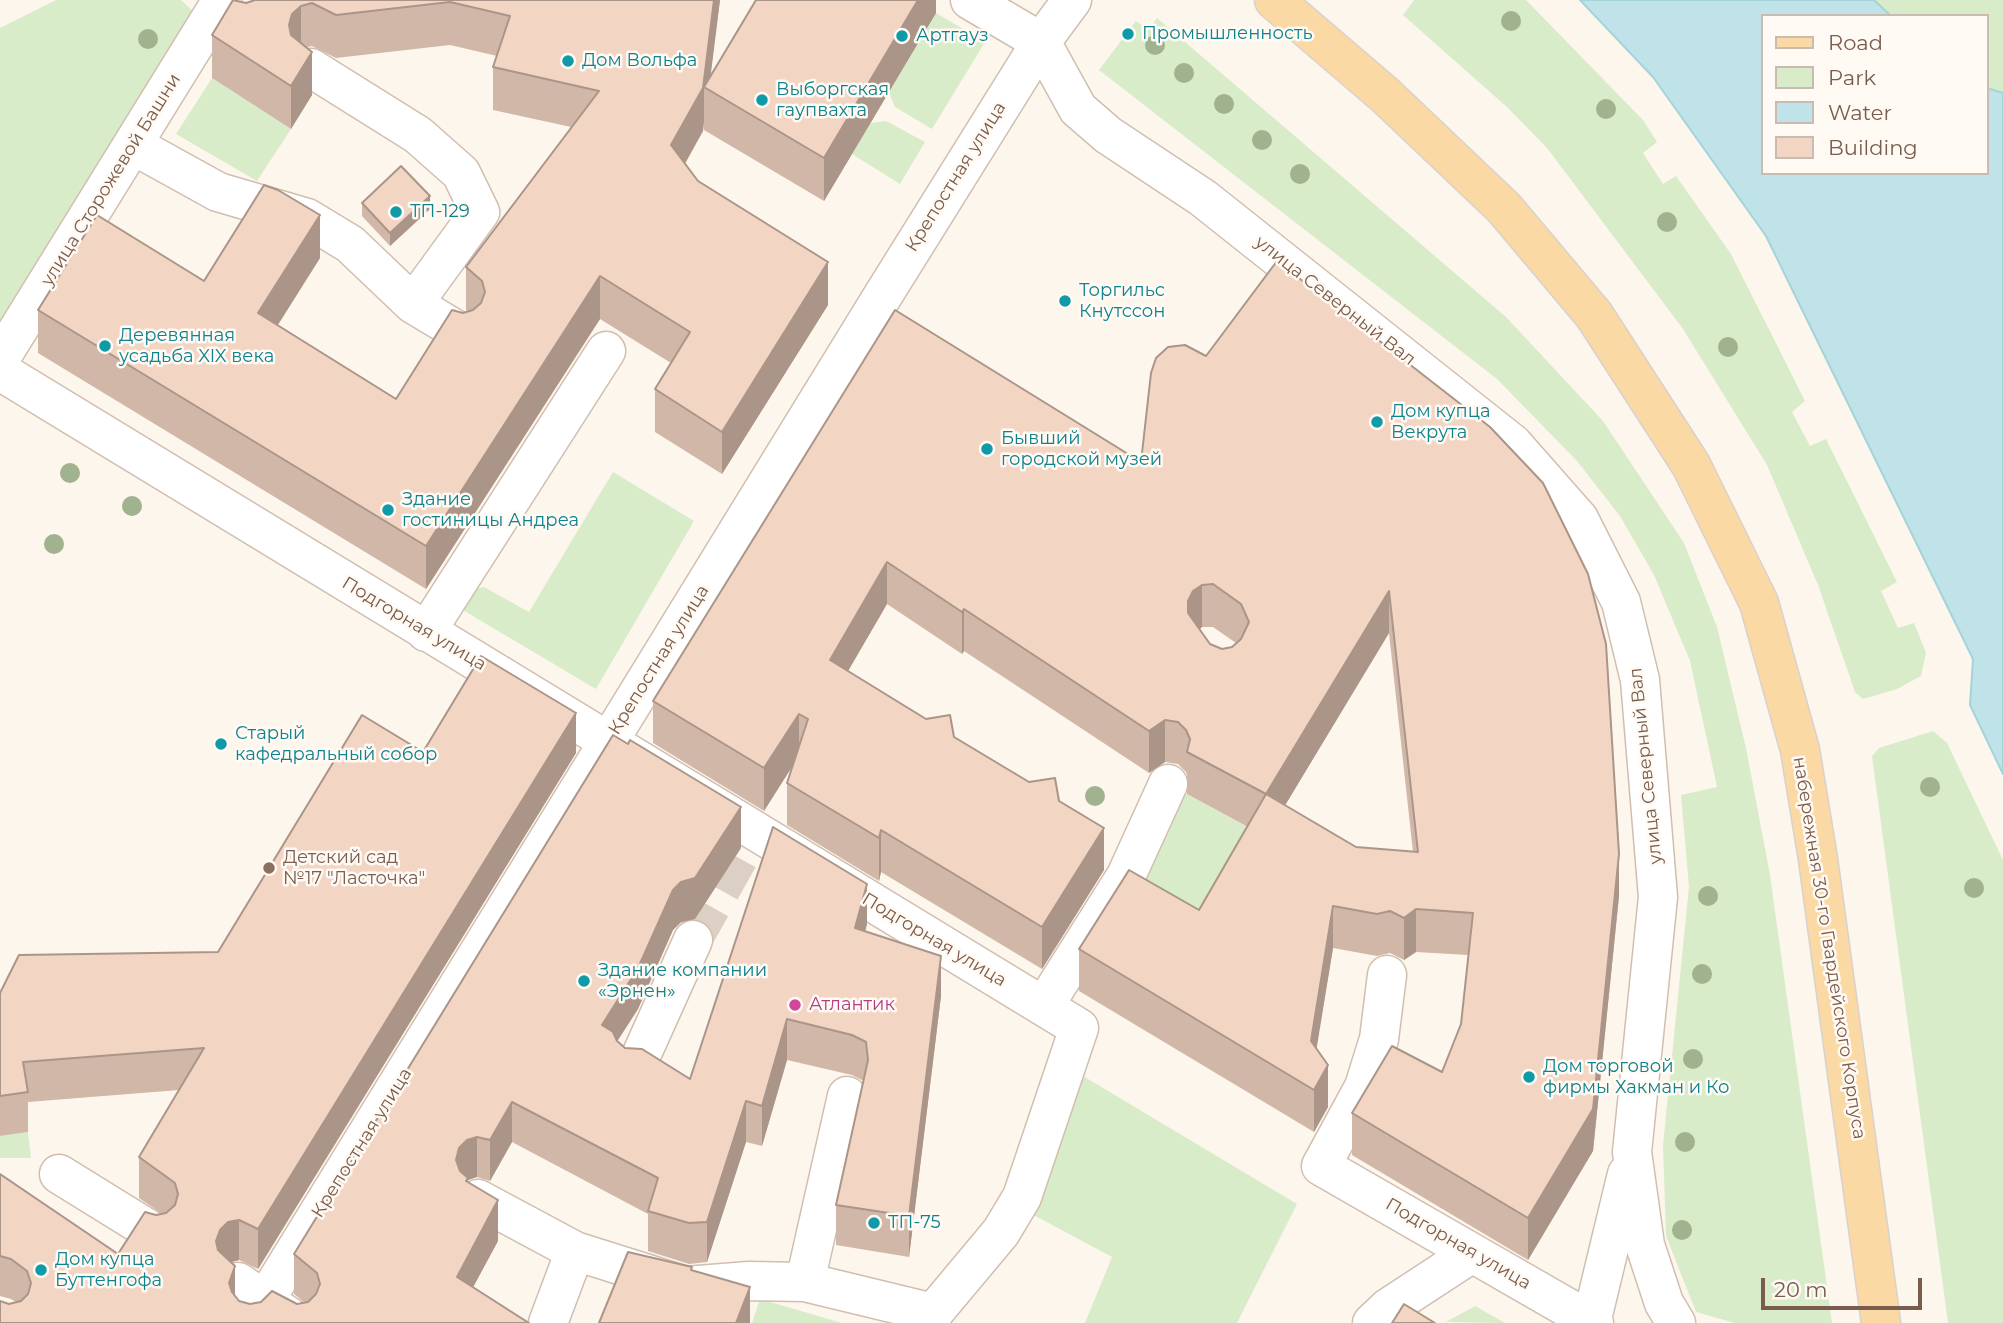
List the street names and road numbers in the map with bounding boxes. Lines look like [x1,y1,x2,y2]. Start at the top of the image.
street label: улица Сторожевой Башни [37,70,185,290]
street label: Крепостная улица [901,98,1011,256]
street label: улица Северный Вал [1250,232,1420,370]
street label: Подгорная улица [338,572,490,676]
street label: Крепостная улица [604,581,714,739]
street label: улица Северный Вал [1625,667,1667,865]
street label: набережная 30-го Гвардейского Корпуса [1788,755,1870,1141]
street label: Подгорная улица [858,888,1010,992]
street label: Крепостная улица [307,1064,417,1222]
street label: Подгорная улица [1381,1194,1535,1294]

